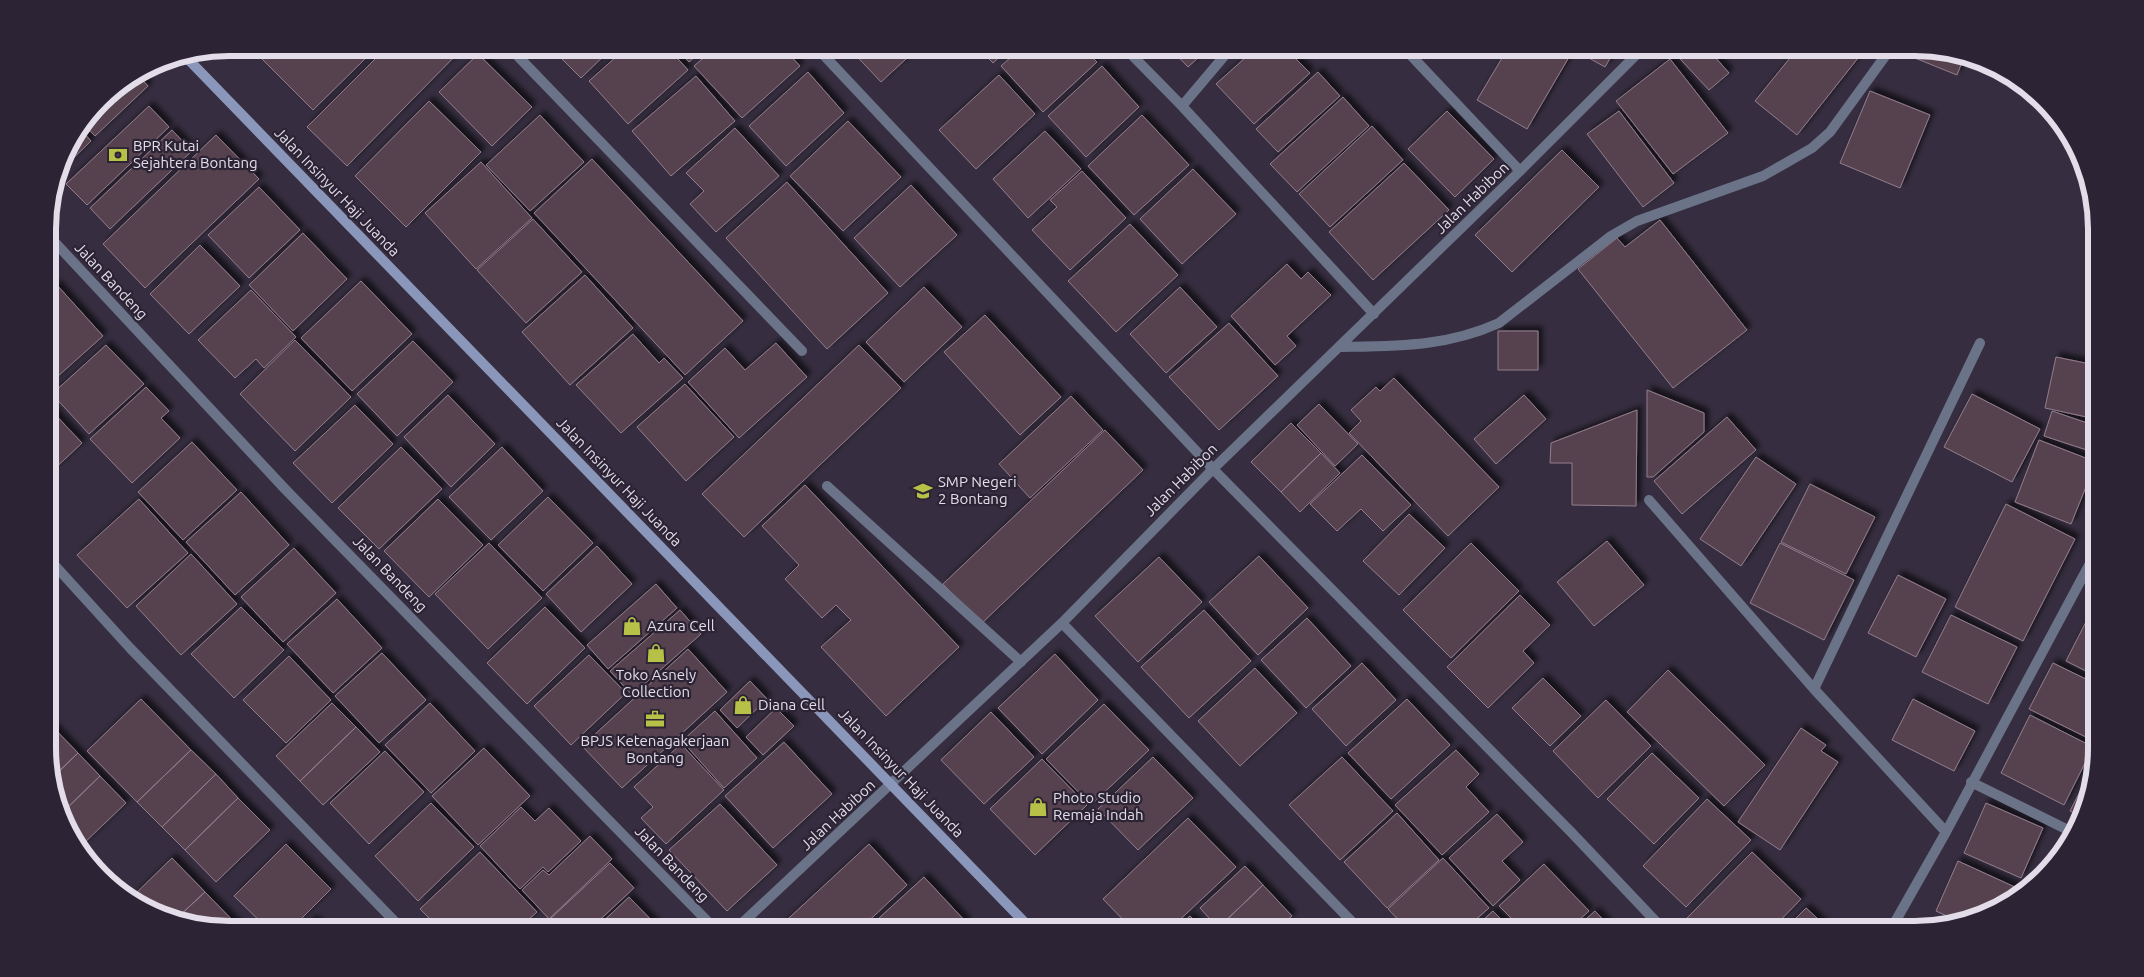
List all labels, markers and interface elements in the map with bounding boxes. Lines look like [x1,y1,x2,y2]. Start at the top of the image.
street label: Jalan Insinyur Haji Juanda [271,124,403,260]
place label: BPR Kutai Sejahtera Bontang [133,137,258,171]
bank icon: BPR Kutai Sejahtera Bontang [107,144,129,166]
street label: Jalan Habibon [1431,158,1512,237]
street label: Jalan Bandeng [71,239,151,323]
street label: Jalan Insinyur Haji Juanda [553,414,685,550]
street label: Jalan Habibon [1141,440,1220,519]
place label: SMP Negeri 2 Bontang [938,473,1017,507]
school or university icon: SMP Negeri 2 Bontang [912,480,934,502]
street label: Jalan Bandeng [350,532,431,615]
shop icon: Azura Cell [621,615,643,637]
place label: Azura Cell [647,617,715,634]
shop icon: Toko Asnely Collection [645,642,667,664]
place label: Toko Asnely Collection [616,666,696,700]
shop icon: Diana Cell [732,694,754,716]
place label: Diana Cell [758,696,825,713]
street label: Jalan Insinyur Haji Juanda [835,705,967,841]
office icon: BPJS Ketenagakerjaan Bontang [644,708,666,730]
place label: BPJS Ketenagakerjaan Bontang [581,732,729,766]
street label: Jalan Habibon [797,776,878,853]
place label: Photo Studio Remaja Indah [1053,789,1144,823]
shop icon: Photo Studio Remaja Indah [1027,796,1049,818]
street label: Jalan Bandeng [632,822,713,905]

